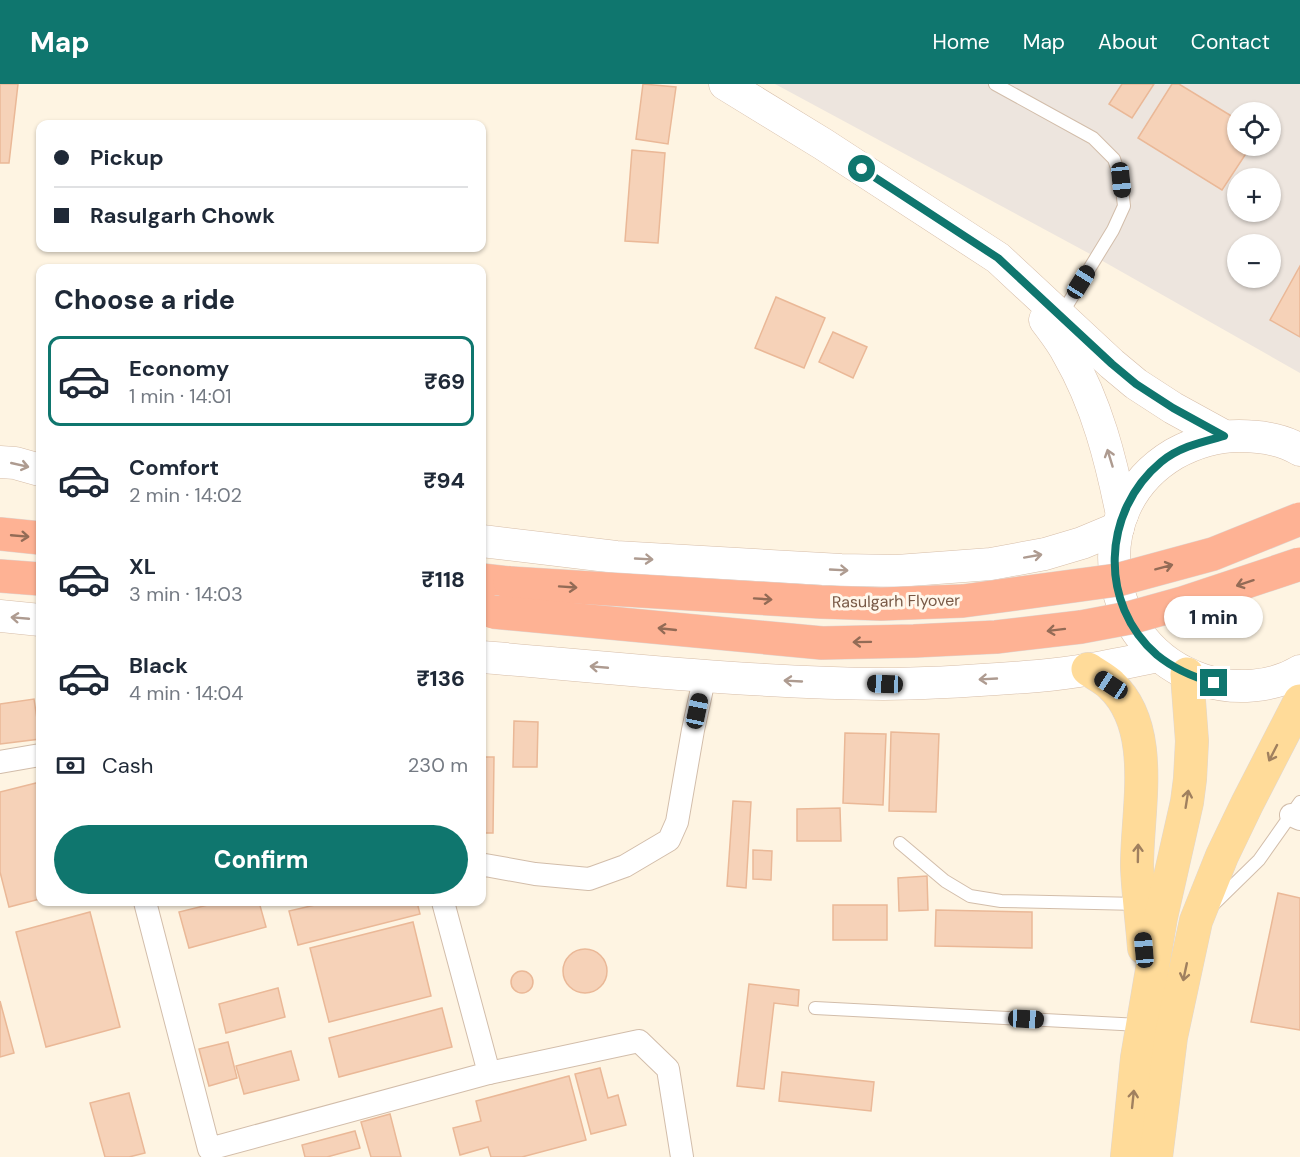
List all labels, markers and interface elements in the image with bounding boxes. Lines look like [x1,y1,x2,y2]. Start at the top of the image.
text: Map [30,24,90,61]
text: Home [932,28,990,56]
text: Map [1023,28,1065,56]
text: About [1098,28,1158,56]
text: Contact [1191,28,1270,56]
map controls [1227,102,1281,288]
button: locate [1227,102,1281,156]
text: Pickup [90,143,164,172]
route start [848,155,875,182]
car [1110,161,1132,199]
button: + [1227,168,1281,222]
text: Rasulgarh Chowk [90,201,275,230]
button: − [1227,234,1281,288]
car [1064,262,1098,302]
text: Choose a ride [54,282,235,317]
icon: car [57,354,111,408]
text: Economy [129,354,229,383]
text: ₹69 [424,367,465,396]
text: 1 min · 14:01 [129,383,232,409]
one-way arrow [1104,449,1115,468]
icon: car [57,453,111,507]
text: Comfort [129,453,219,482]
one-way arrow [11,460,30,472]
text: ₹94 [423,466,465,495]
text: 2 min · 14:02 [129,482,242,508]
one-way arrow [10,531,30,542]
one-way arrow [1022,551,1042,562]
icon: car [57,552,111,606]
text: XL [129,552,156,581]
one-way arrow [633,554,653,565]
one-way arrow [1155,561,1174,572]
text: ₹118 [421,565,465,594]
one-way arrow [828,565,848,576]
one-way arrow [1236,578,1255,589]
text: 3 min · 14:03 [129,581,243,607]
one-way arrow [558,581,578,592]
street label: Rasulgarh Flyover [832,589,960,613]
one-way arrow [752,593,772,604]
callout: 1 min [1164,596,1264,638]
text: 1 min [1189,604,1238,630]
one-way arrow [11,612,31,623]
one-way arrow [658,623,678,634]
one-way arrow [1047,625,1066,636]
one-way arrow [852,636,872,648]
icon: car [57,651,111,705]
text: Black [129,651,188,680]
one-way arrow [589,661,609,672]
text: ₹136 [416,664,465,693]
car [1091,668,1131,702]
route end [1200,669,1227,696]
one-way arrow [979,673,999,684]
car [867,674,903,694]
one-way arrow [784,675,804,686]
text: 4 min · 14:04 [129,680,243,706]
car [684,692,710,730]
one-way arrow [1267,744,1278,762]
icon: cash [54,749,87,782]
text: Cash [102,751,153,780]
text: 230 m [408,752,468,778]
one-way arrow [1182,790,1193,809]
button: Confirm [54,825,468,894]
one-way arrow [1132,843,1143,863]
car [1133,931,1155,969]
one-way arrow [1179,962,1190,981]
car [1008,1009,1044,1029]
one-way arrow [1128,1089,1139,1109]

